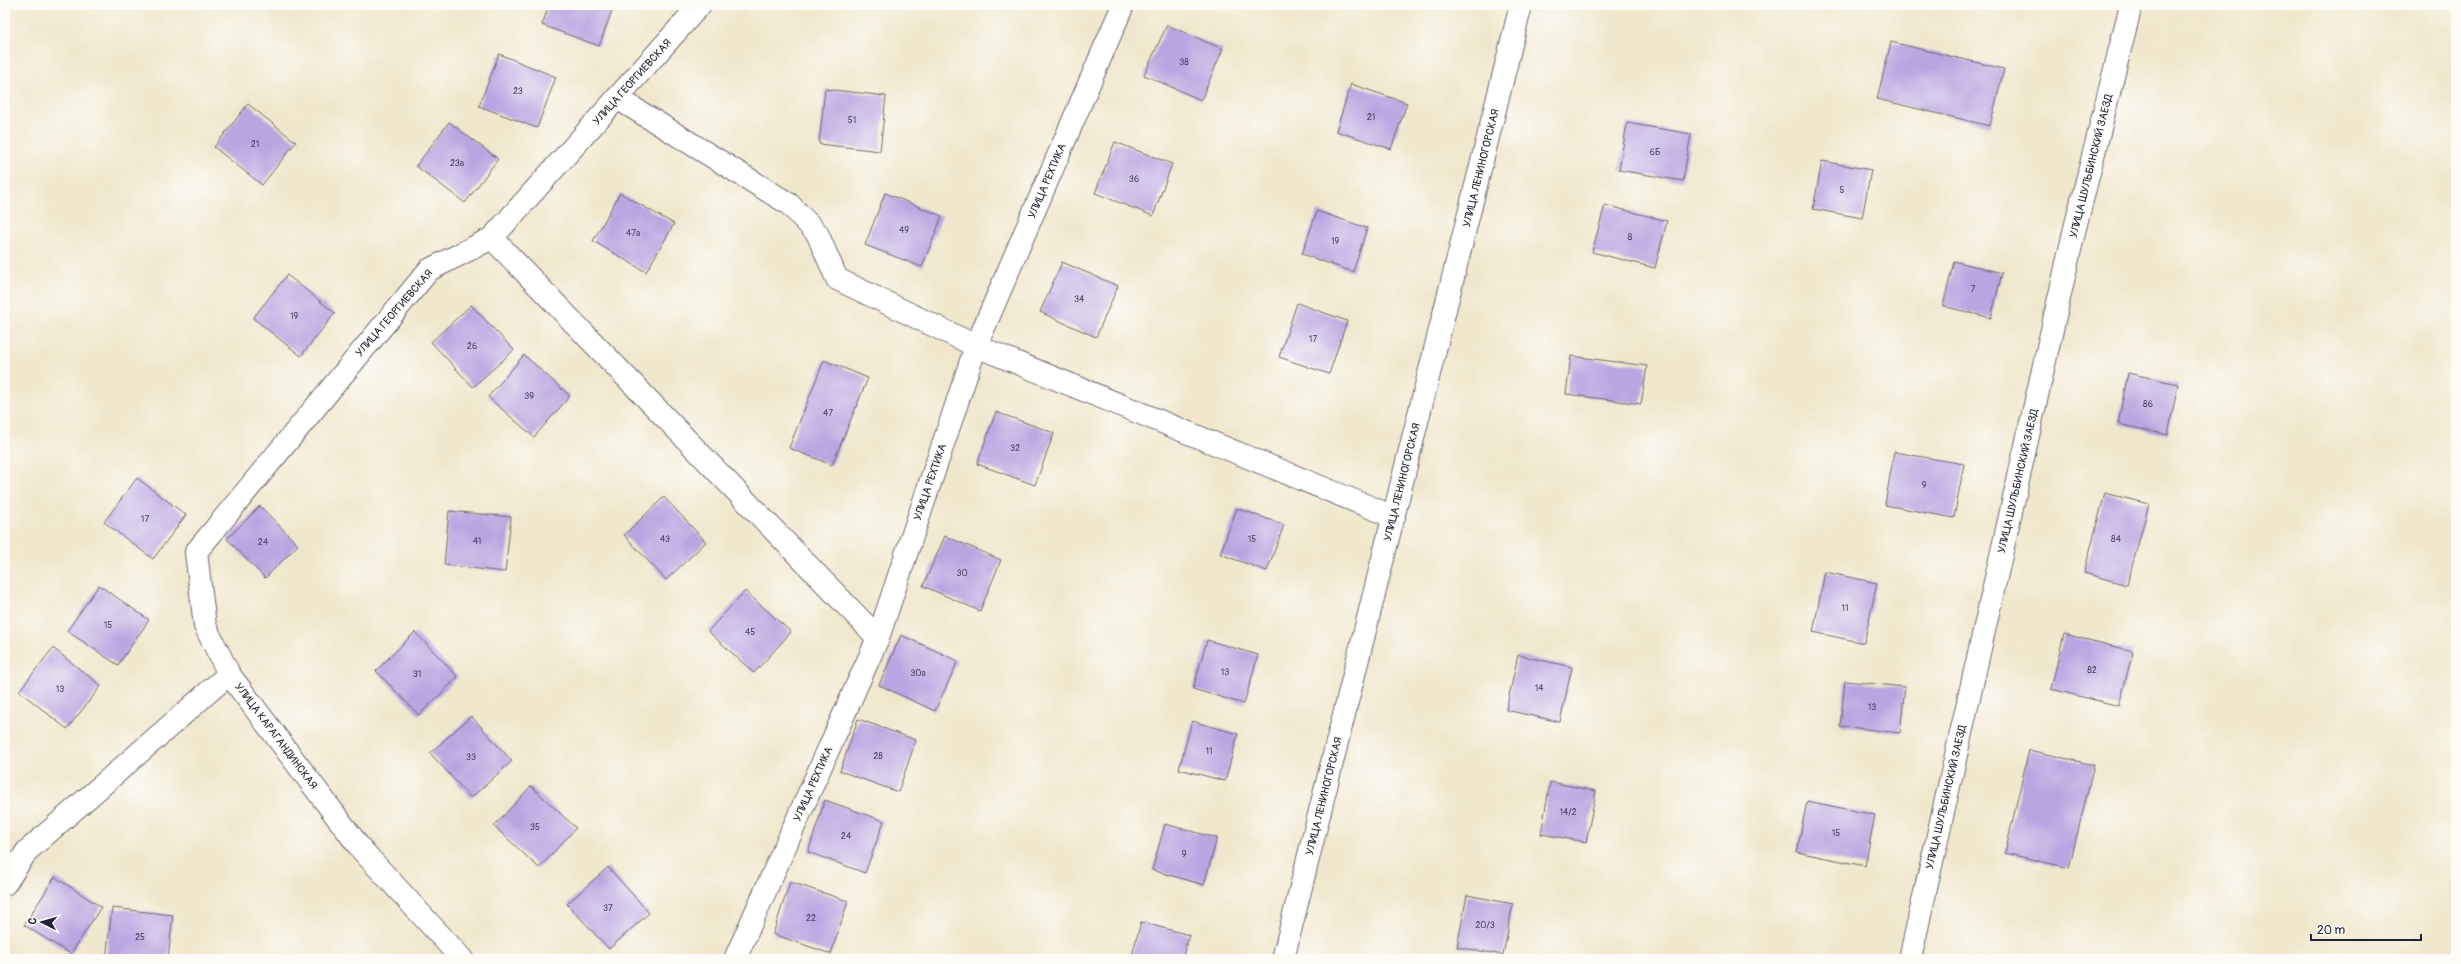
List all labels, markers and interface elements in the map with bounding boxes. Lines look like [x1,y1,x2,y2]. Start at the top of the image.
street label: УЛИЦА ГЕОРГИЕВСКАЯ [590,36,674,128]
house number: 38 [1179,57,1189,68]
house number: 23 [513,86,523,97]
street label: УЛИЦА ШУЛЬБИНСКИЙ ЗАЕЗД [2067,93,2115,239]
street label: УЛИЦА ЛЕНИНОГОРСКАЯ [1460,108,1502,228]
house number: 21 [1367,112,1375,123]
house number: 51 [848,115,856,126]
house number: 21 [251,139,259,150]
street label: УЛИЦА РЕХТИКА [1025,141,1069,221]
house number: 6Б [1650,147,1660,158]
house number: 23а [450,158,464,169]
house number: 36 [1129,174,1139,185]
house number: 5 [1840,185,1845,196]
house number: 49 [899,225,909,236]
house number: 47а [626,228,640,239]
house number: 8 [1628,232,1633,243]
house number: 19 [1331,236,1339,247]
street label: УЛИЦА ГЕОРГИЕВСКАЯ [353,267,435,359]
house number: 7 [1971,284,1976,295]
house number: 34 [1074,294,1085,305]
house number: 19 [290,311,298,322]
house number: 17 [1309,334,1317,345]
house number: 26 [467,341,477,352]
house number: 39 [524,391,534,402]
house number: 86 [2143,399,2153,410]
street label: УЛИЦА ШУЛЬБИНСКИЙ ЗАЕЗД [1995,407,2041,554]
house number: 47 [823,408,833,419]
street label: УЛИЦА ЛЕНИНОГОРСКАЯ [1381,422,1423,542]
street label: УЛИЦА РЕХТИКА [911,442,949,522]
house number: 32 [1010,443,1020,454]
house number: 9 [1922,480,1927,491]
house number: 17 [141,514,149,525]
house number: 43 [660,534,670,545]
house number: 15 [1248,534,1256,545]
house number: 84 [2111,534,2122,545]
house number: 41 [473,536,481,547]
house number: 24 [258,537,269,548]
house number: 30 [956,568,968,579]
house number: 11 [1841,603,1849,614]
house number: 15 [104,620,112,631]
house number: 45 [745,627,755,638]
house number: 82 [2087,665,2097,676]
house number: 13 [1221,667,1229,678]
house number: 30а [910,668,926,679]
house number: 31 [413,669,421,680]
street label: УЛИЦА КАРАГАНДИНСКАЯ [232,680,320,792]
house number: 14 [1535,683,1544,694]
house number: 13 [56,684,64,695]
house number: 13 [1868,702,1876,713]
street label: УЛИЦА ШУЛЬБИНСКИЙ ЗАЕЗД [1923,723,1969,870]
street label: УЛИЦА ЛЕНИНОГОРСКАЯ [1303,736,1345,856]
street label: УЛИЦА РЕХТИКА [791,745,835,823]
house number: 11 [1205,746,1213,757]
house number: 28 [873,751,883,762]
house number: 33 [466,752,476,763]
house number: 14/2 [1559,807,1577,818]
house number: 35 [530,822,540,833]
house number: 15 [1832,828,1840,839]
house number: 24 [841,831,852,842]
house number: 9 [1182,849,1187,860]
north arrow [22,902,62,942]
house number: 37 [603,903,613,914]
house number: 22 [806,913,816,924]
scale bar [2311,916,2421,942]
text: С [26,917,39,925]
house number: 20/3 [1475,920,1495,931]
text: 20 m [2317,923,2346,938]
house number: 25 [135,932,145,943]

